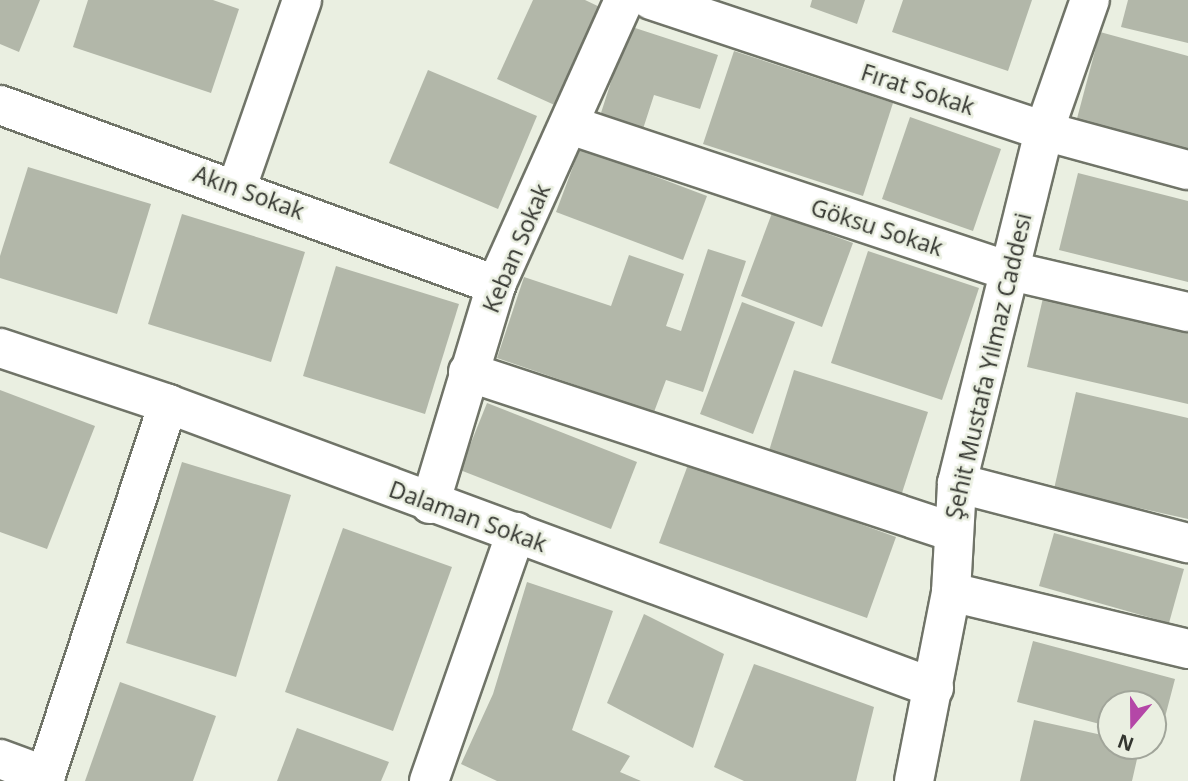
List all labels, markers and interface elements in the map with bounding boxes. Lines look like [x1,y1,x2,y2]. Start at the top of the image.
street label: Fırat Sokak [858,58,978,120]
street label: Akın Sokak [190,159,308,225]
street label: Keban Sokak [476,179,556,317]
street label: Göksu Sokak [808,193,946,261]
street label: Şehit Mustafa Yılmaz Caddesi [939,210,1037,522]
street label: Dalaman Sokak [385,475,551,557]
north arrow [1097,690,1167,760]
text: N [1114,728,1137,758]

